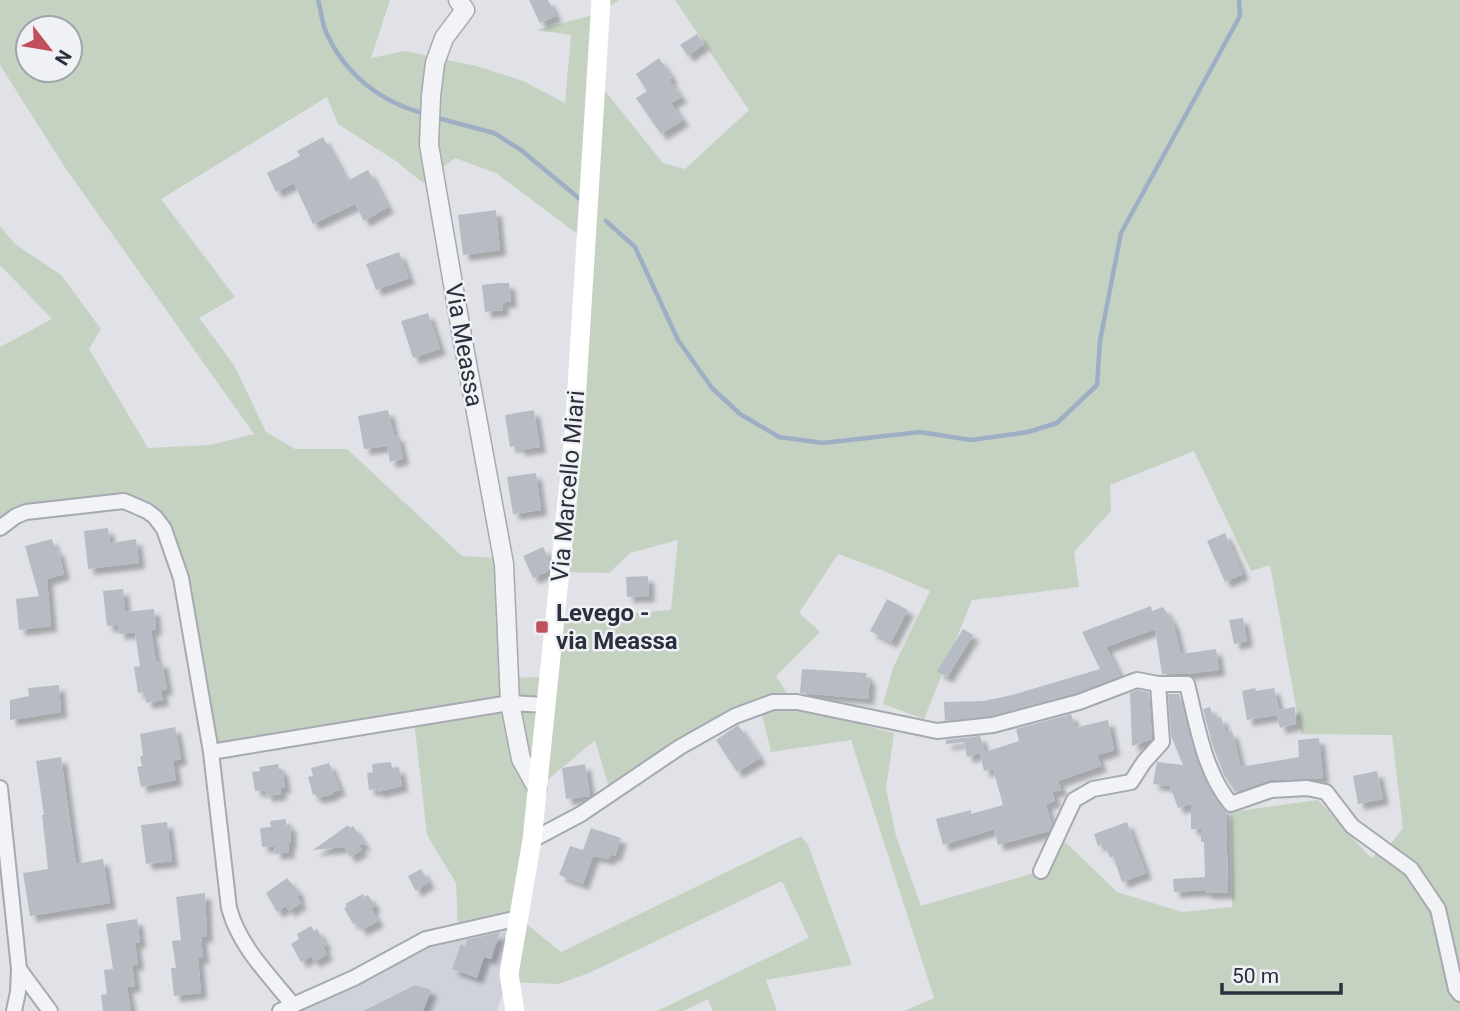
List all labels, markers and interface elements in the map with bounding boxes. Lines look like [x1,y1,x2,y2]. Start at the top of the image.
north arrow [14,14,84,84]
text: N [50,46,76,69]
street label: Via Meassa [439,281,489,409]
street label: Via Marcello Miari [546,389,590,583]
place label: Levego - via Meassa [556,599,678,655]
marker: Levego - via Meassa [534,619,550,635]
scale bar [1222,951,1341,995]
text: 50 m [1232,964,1279,988]

